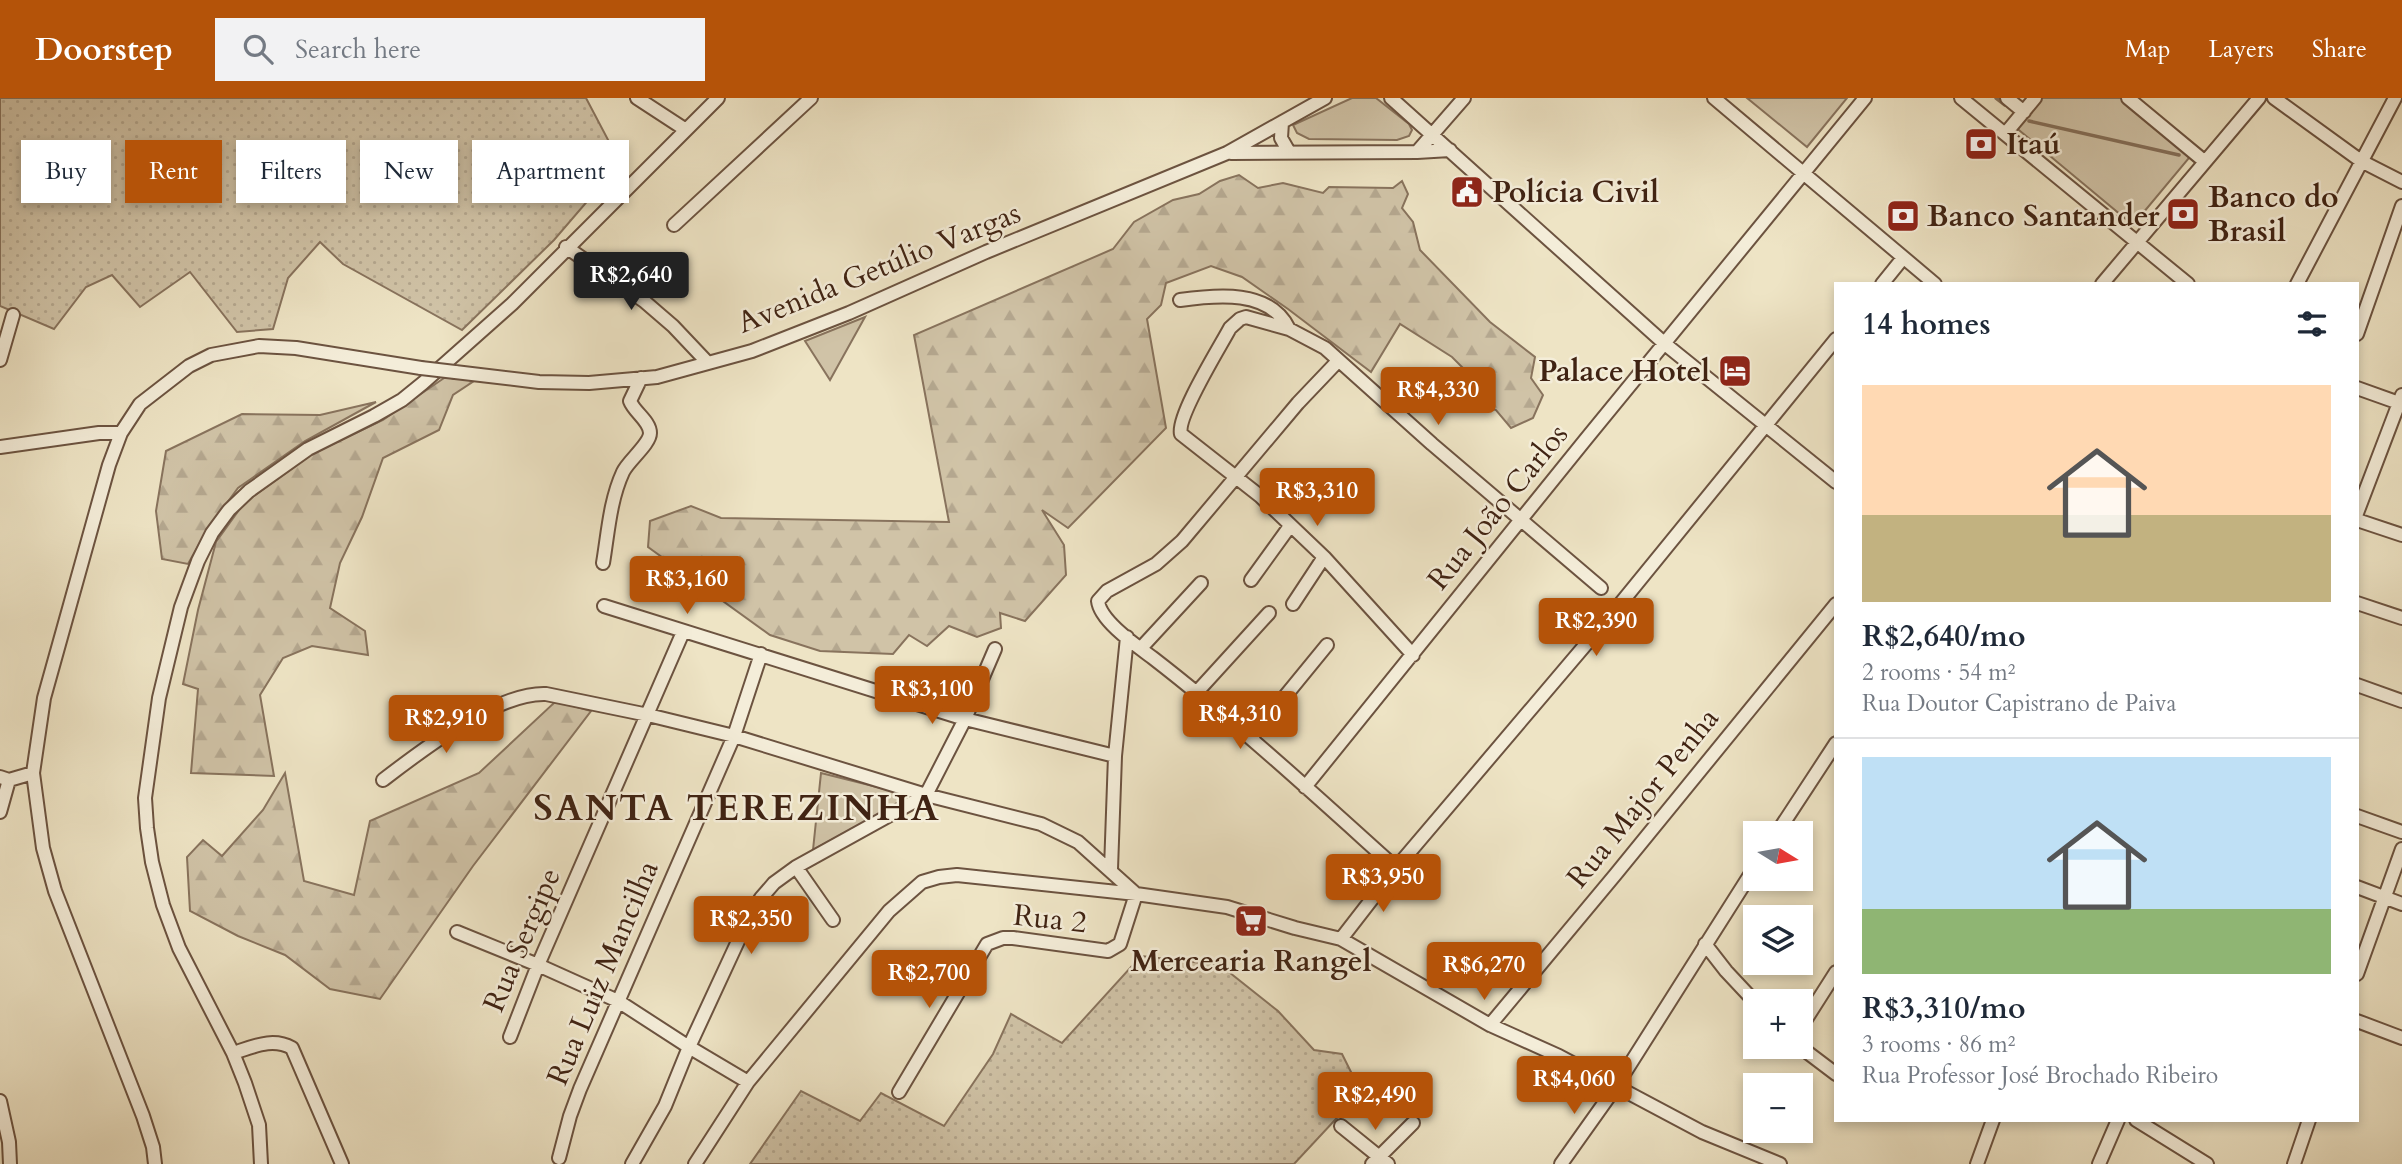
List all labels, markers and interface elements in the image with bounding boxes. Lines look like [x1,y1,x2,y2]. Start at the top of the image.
search box [215,18,705,81]
text: Doorstep [35,27,173,72]
icon: search [239,30,277,68]
text: Search here [295,32,421,67]
text: Map [2125,33,2171,66]
text: Layers [2209,33,2274,66]
text: Share [2312,33,2367,66]
place label: Itaú [2006,124,2061,165]
bank icon: Itaú [1962,125,2000,163]
chip: Buy [21,140,111,203]
chip: Rent [125,140,222,203]
chip: Filters [236,140,346,203]
chip: New [360,140,458,203]
chip: Apartment [472,140,629,203]
place label: Polícia Civil [1492,172,1659,213]
public building icon: Polícia Civil [1448,173,1486,211]
place label: Banco do Brasil [2208,177,2339,252]
street label: Avenida Getúlio Vargas [731,192,1027,344]
bank icon: Banco do Brasil [2164,195,2202,233]
place label: Banco Santander [1927,196,2160,237]
bank icon: Banco Santander [1884,197,1922,235]
pin: R$2,640 [566,252,696,312]
text: R$2,640 [590,259,672,290]
text: 14 homes [1862,304,1991,345]
icon: filters [2293,305,2331,343]
place label: Palace Hotel [1538,351,1710,392]
hotel icon: Palace Hotel [1716,352,1754,390]
pin: R$4,330 [1373,368,1503,427]
text: R$4,330 [1397,374,1479,405]
street label: Rua João Carlos [1418,415,1578,599]
icon: home [2034,430,2160,556]
pin: R$3,310 [1252,468,1382,528]
text: R$3,310 [1276,475,1358,506]
pin: R$3,160 [622,556,752,616]
text: R$3,160 [646,563,728,594]
pin: R$2,390 [1531,598,1661,658]
text: R$2,390 [1555,605,1637,636]
text: R$2,640/mo [1862,616,2025,657]
text: 2 rooms · 54 m² [1862,657,2015,688]
pin: R$3,100 [867,666,997,726]
text: R$3,100 [891,673,973,704]
text: Rua Doutor Capistrano de Paiva [1862,688,2176,719]
pin: R$4,310 [1175,692,1305,751]
pin: R$2,910 [381,696,511,755]
text: R$4,310 [1199,698,1281,729]
street label: Rua Major Penha [1558,699,1728,897]
text: R$2,910 [405,702,487,733]
district label: SANTA TEREZINHA [533,783,941,833]
icon: home [2034,802,2160,928]
north arrow [1743,821,1813,891]
map controls [1743,821,1813,1143]
street label: Rua Luiz Mancilha [537,854,669,1092]
pin: R$3,950 [1318,854,1448,914]
text: R$3,950 [1342,861,1424,892]
street label: Rua Sergipe [473,862,571,1018]
street label: Rua 2 [1011,895,1089,943]
pin: R$2,350 [686,896,816,956]
supermarket icon: Mercearia Rangel [1232,902,1270,940]
text: R$2,350 [710,903,792,934]
button: layers [1743,905,1813,975]
place label: Mercearia Rangel [1131,941,1372,982]
pin: R$6,270 [1419,942,1549,1002]
text: R$6,270 [1443,949,1525,980]
pin: R$2,700 [864,950,994,1010]
text: R$2,700 [888,957,970,988]
text: R$3,310/mo [1862,988,2025,1029]
button: + [1743,989,1813,1059]
text: 3 rooms · 86 m² [1862,1029,2015,1060]
pin: R$4,060 [1509,1056,1639,1116]
text: Rua Professor José Brochado Ribeiro [1862,1060,2218,1091]
text: R$4,060 [1533,1063,1615,1094]
pin: R$2,490 [1310,1072,1440,1132]
button: − [1743,1073,1813,1143]
text: R$2,490 [1334,1079,1416,1110]

